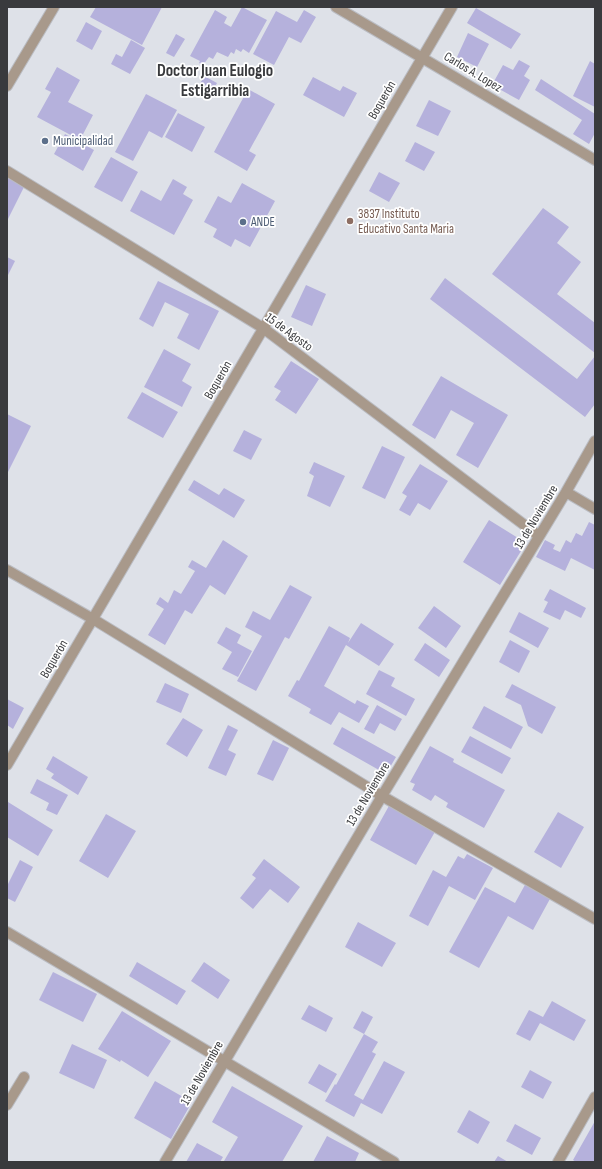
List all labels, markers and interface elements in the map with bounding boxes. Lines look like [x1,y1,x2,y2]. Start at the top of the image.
street label: Carlos A. Lopez [441,48,505,96]
district label: Doctor Juan Eulogio Estigarribia [157,61,273,101]
street label: Boquerón [365,78,399,122]
place label: Municipalidad [53,133,113,149]
marker: Municipalidad [40,136,50,146]
place label: 3837 Instituto Educativo Santa Maria [358,206,454,237]
place label: ANDE [250,214,275,230]
marker: 3837 Instituto Educativo Santa Maria [345,216,355,226]
marker: ANDE [238,217,248,227]
street label: 15 de Agosto [262,309,316,355]
street label: Boquerón [201,358,235,402]
street label: 13 de Noviembre [511,482,561,552]
street label: Boquerón [37,637,71,681]
street label: 13 de Noviembre [343,759,393,829]
street label: 13 de Noviembre [177,1038,227,1108]

